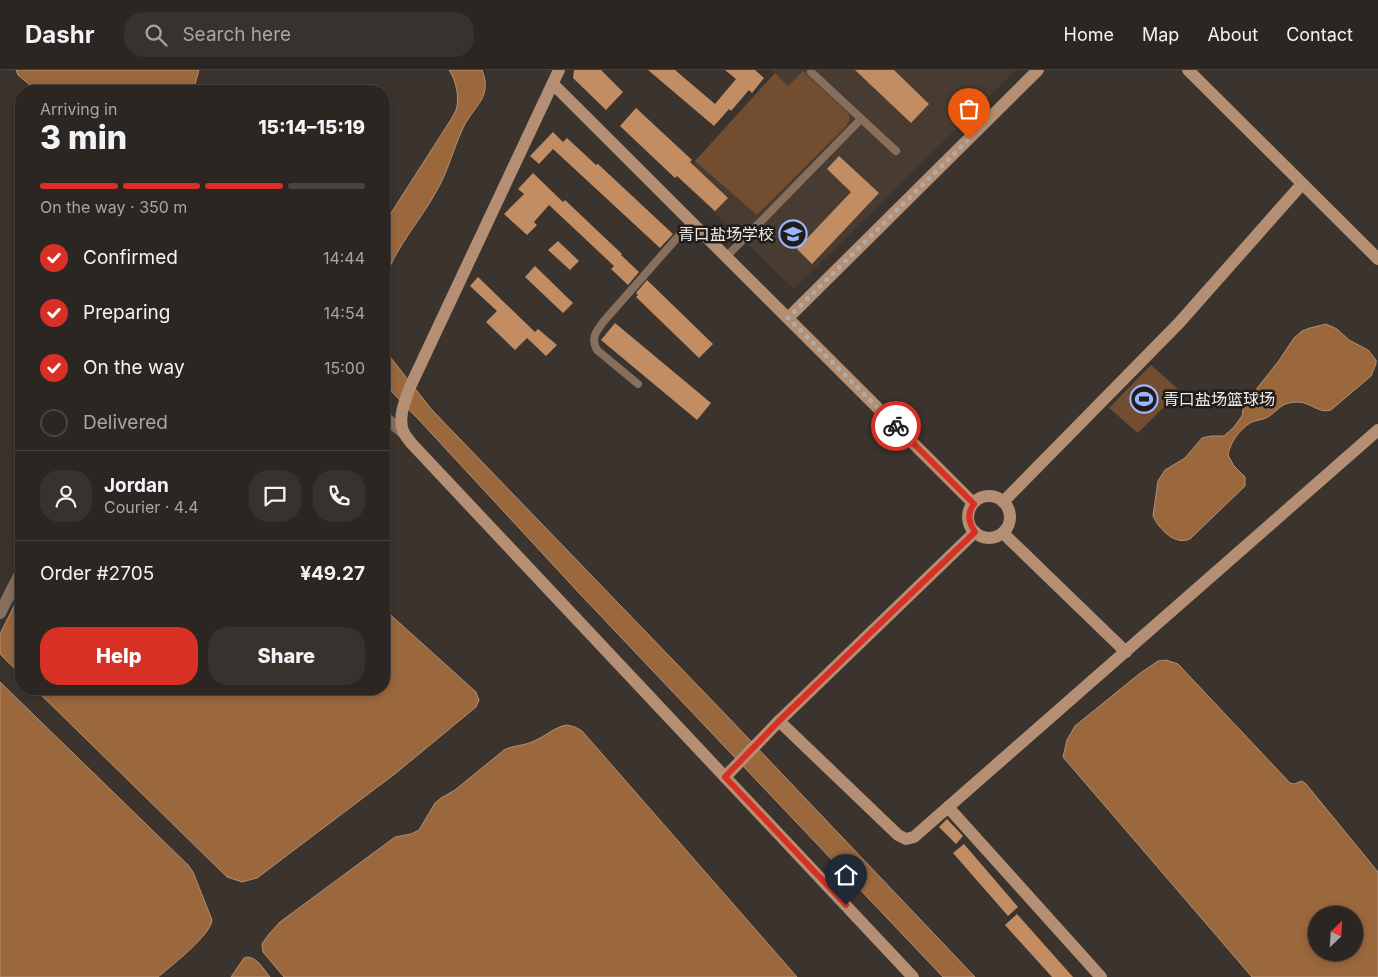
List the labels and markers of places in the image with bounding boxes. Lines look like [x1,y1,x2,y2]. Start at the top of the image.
pin [948,88,990,139]
school or university icon: 青口盐场学校 [778,219,808,249]
place label: 青口盐场学校 [678,224,774,244]
sports icon: 青口盐场篮球场 [1129,384,1159,414]
place label: 青口盐场篮球场 [1163,389,1275,409]
pin [825,854,867,905]

